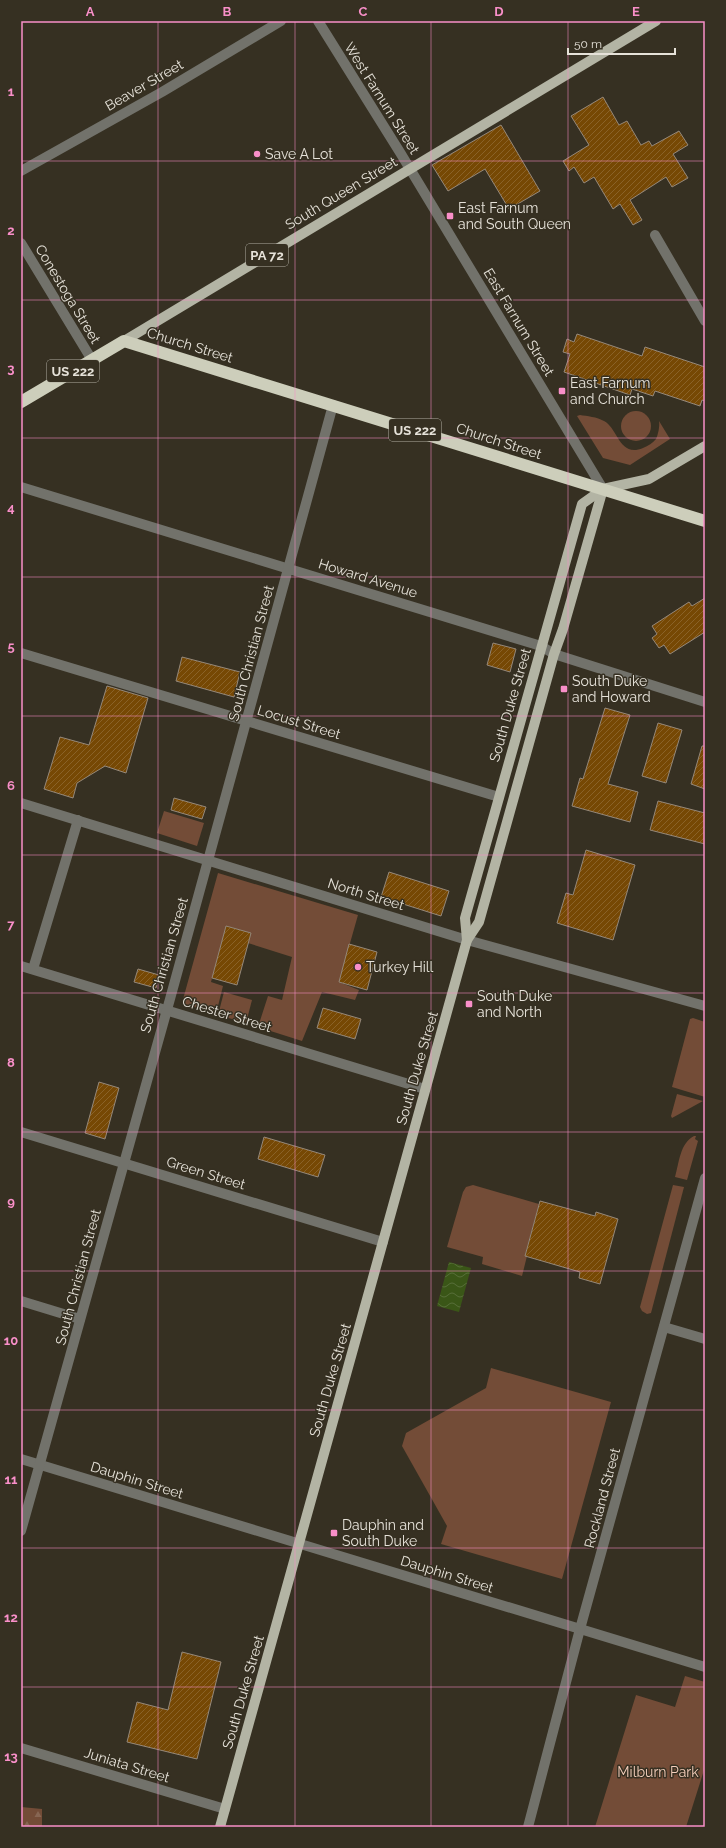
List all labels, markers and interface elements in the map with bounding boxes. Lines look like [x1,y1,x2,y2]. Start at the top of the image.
text: A [86,4,95,19]
text: B [223,4,232,19]
text: C [359,4,368,19]
text: D [494,4,504,19]
text: E [632,4,640,19]
scale bar [568,30,675,56]
text: 50 m [574,37,602,51]
street label: West Farnum Street [341,39,423,157]
street label: Beaver Street [102,56,186,114]
text: 1 [8,84,15,99]
place label: Save A Lot [265,146,333,162]
marker: Save A Lot [252,149,262,159]
street label: South Queen Street [282,153,400,233]
place label: East Farnum and South Queen [458,200,571,232]
marker: East Farnum and South Queen [445,211,455,221]
text: 2 [7,223,15,238]
street label: Conestoga Street [32,242,104,347]
road number: PA 72 [246,244,288,266]
street label: East Farnum Street [481,265,558,379]
street label: Church Street [145,324,235,366]
road number: US 222 [47,360,99,382]
text: 3 [7,361,15,376]
place label: East Farnum and Church [570,375,650,407]
marker: East Farnum and Church [557,386,567,396]
road number: US 222 [389,419,441,441]
street label: Church Street [454,420,544,462]
text: 4 [7,500,15,515]
street label: Howard Avenue [317,555,419,601]
street label: South Christian Street [225,583,277,723]
text: 5 [7,639,15,654]
street label: South Duke Street [486,646,534,764]
place label: South Duke and Howard [572,673,651,705]
marker: South Duke and Howard [559,684,569,694]
street label: Locust Street [255,702,343,742]
text: 6 [7,778,15,793]
street label: North Street [326,875,406,913]
street label: South Christian Street [137,895,191,1034]
text: 7 [7,917,15,932]
place label: Turkey Hill [366,959,434,975]
marker: Turkey Hill [353,962,363,972]
place label: South Duke and North [477,988,552,1020]
street label: Chester Street [180,993,274,1035]
marker: South Duke and North [464,999,474,1009]
street label: South Duke Street [393,1009,441,1127]
text: 8 [7,1055,15,1070]
street label: Green Street [165,1153,248,1193]
text: 9 [7,1194,15,1209]
street label: South Christian Street [52,1207,104,1347]
street label: South Duke Street [306,1321,354,1439]
text: 10 [4,1333,18,1348]
street label: Rockland Street [581,1446,623,1550]
street label: Dauphin Street [89,1458,186,1502]
text: 11 [5,1472,18,1487]
place label: Dauphin and South Duke [342,1517,424,1549]
marker: Dauphin and South Duke [329,1528,339,1538]
street label: Dauphin Street [399,1552,496,1596]
text: 12 [4,1610,18,1625]
street label: South Duke Street [219,1633,267,1751]
street label: Juniata Street [82,1744,172,1786]
text: 13 [4,1749,18,1764]
park label: Milburn Park [617,1764,699,1780]

